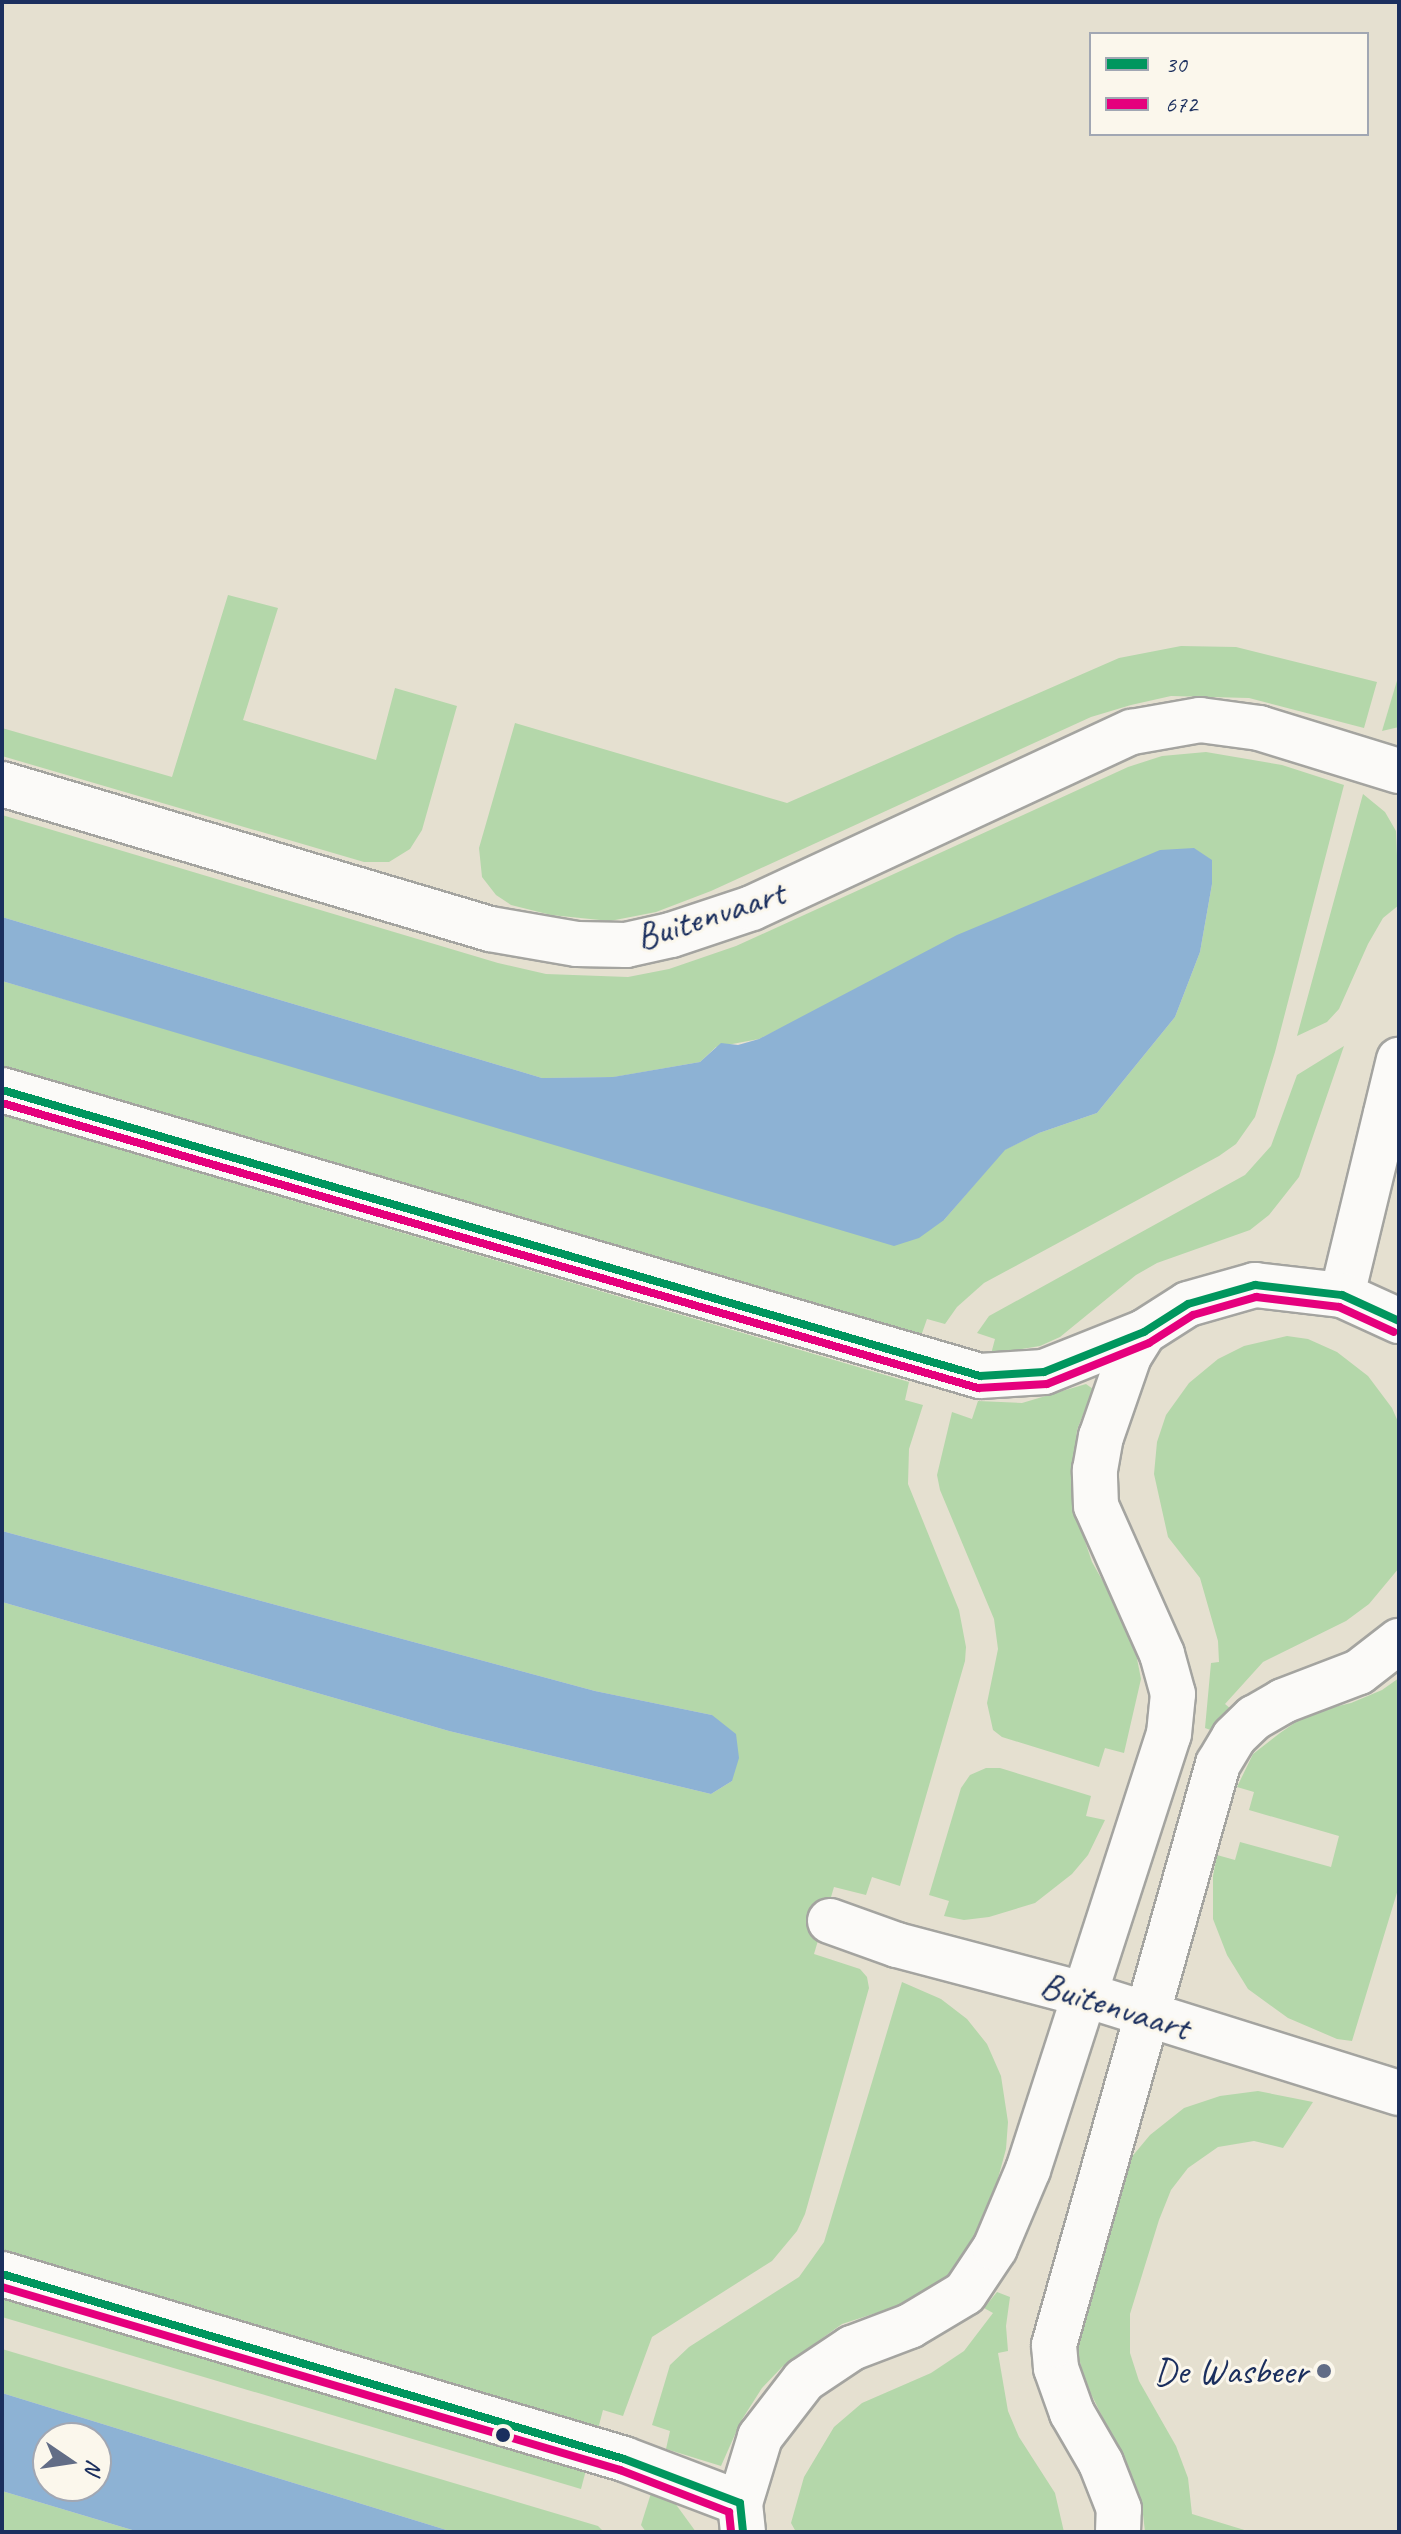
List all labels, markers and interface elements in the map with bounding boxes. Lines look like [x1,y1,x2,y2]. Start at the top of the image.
legend [1089,32,1369,136]
text: 30 [1165,49,1187,79]
text: 672 [1165,89,1197,119]
street label: Buitenvaart [630,870,790,960]
street label: Buitenvaart [1035,1962,1195,2050]
place label: De Wasbeer [1152,2348,1308,2394]
marker: De Wasbeer [1315,2362,1333,2380]
north arrow [32,2422,112,2502]
unlabelled marker [495,2427,511,2443]
text: N [78,2457,109,2477]

